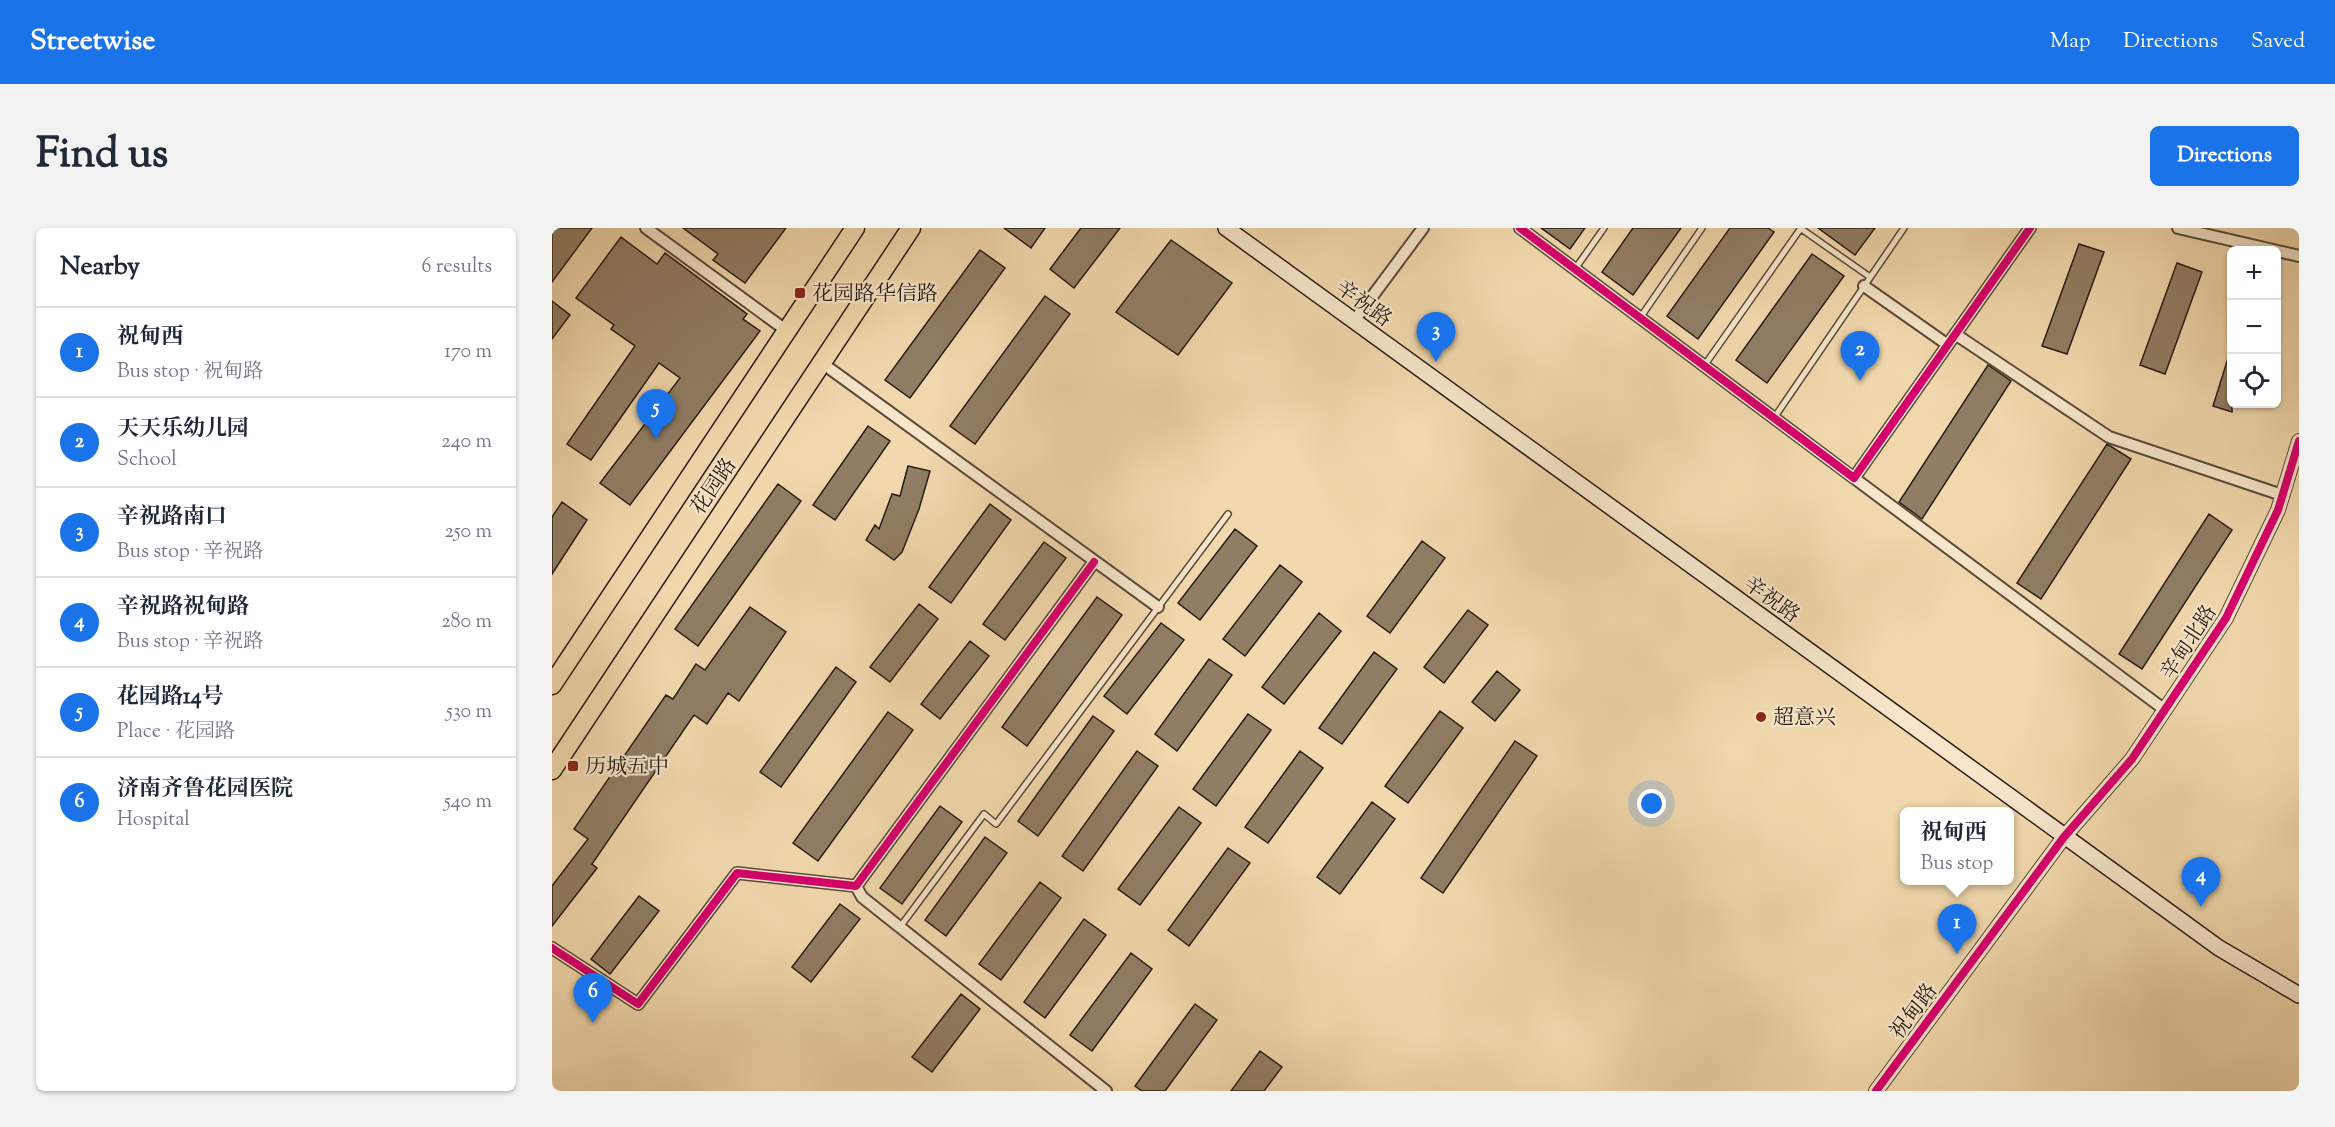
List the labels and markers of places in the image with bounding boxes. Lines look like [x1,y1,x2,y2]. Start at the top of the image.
place label: 花园路华信路 [812,280,938,310]
marker: 花园路华信路 [793,286,807,300]
pin: 3 [1416,312,1456,362]
pin: 2 [1840,332,1880,381]
pin: 5 [636,390,676,439]
place label: 超意兴 [1773,704,1836,734]
marker: 超意兴 [1754,710,1768,724]
place label: 历城五中 [585,753,669,783]
marker: 历城五中 [566,759,580,773]
pin: 4 [2182,858,2220,907]
pin: 1 [1938,904,1976,954]
pin: 6 [574,974,612,1023]

